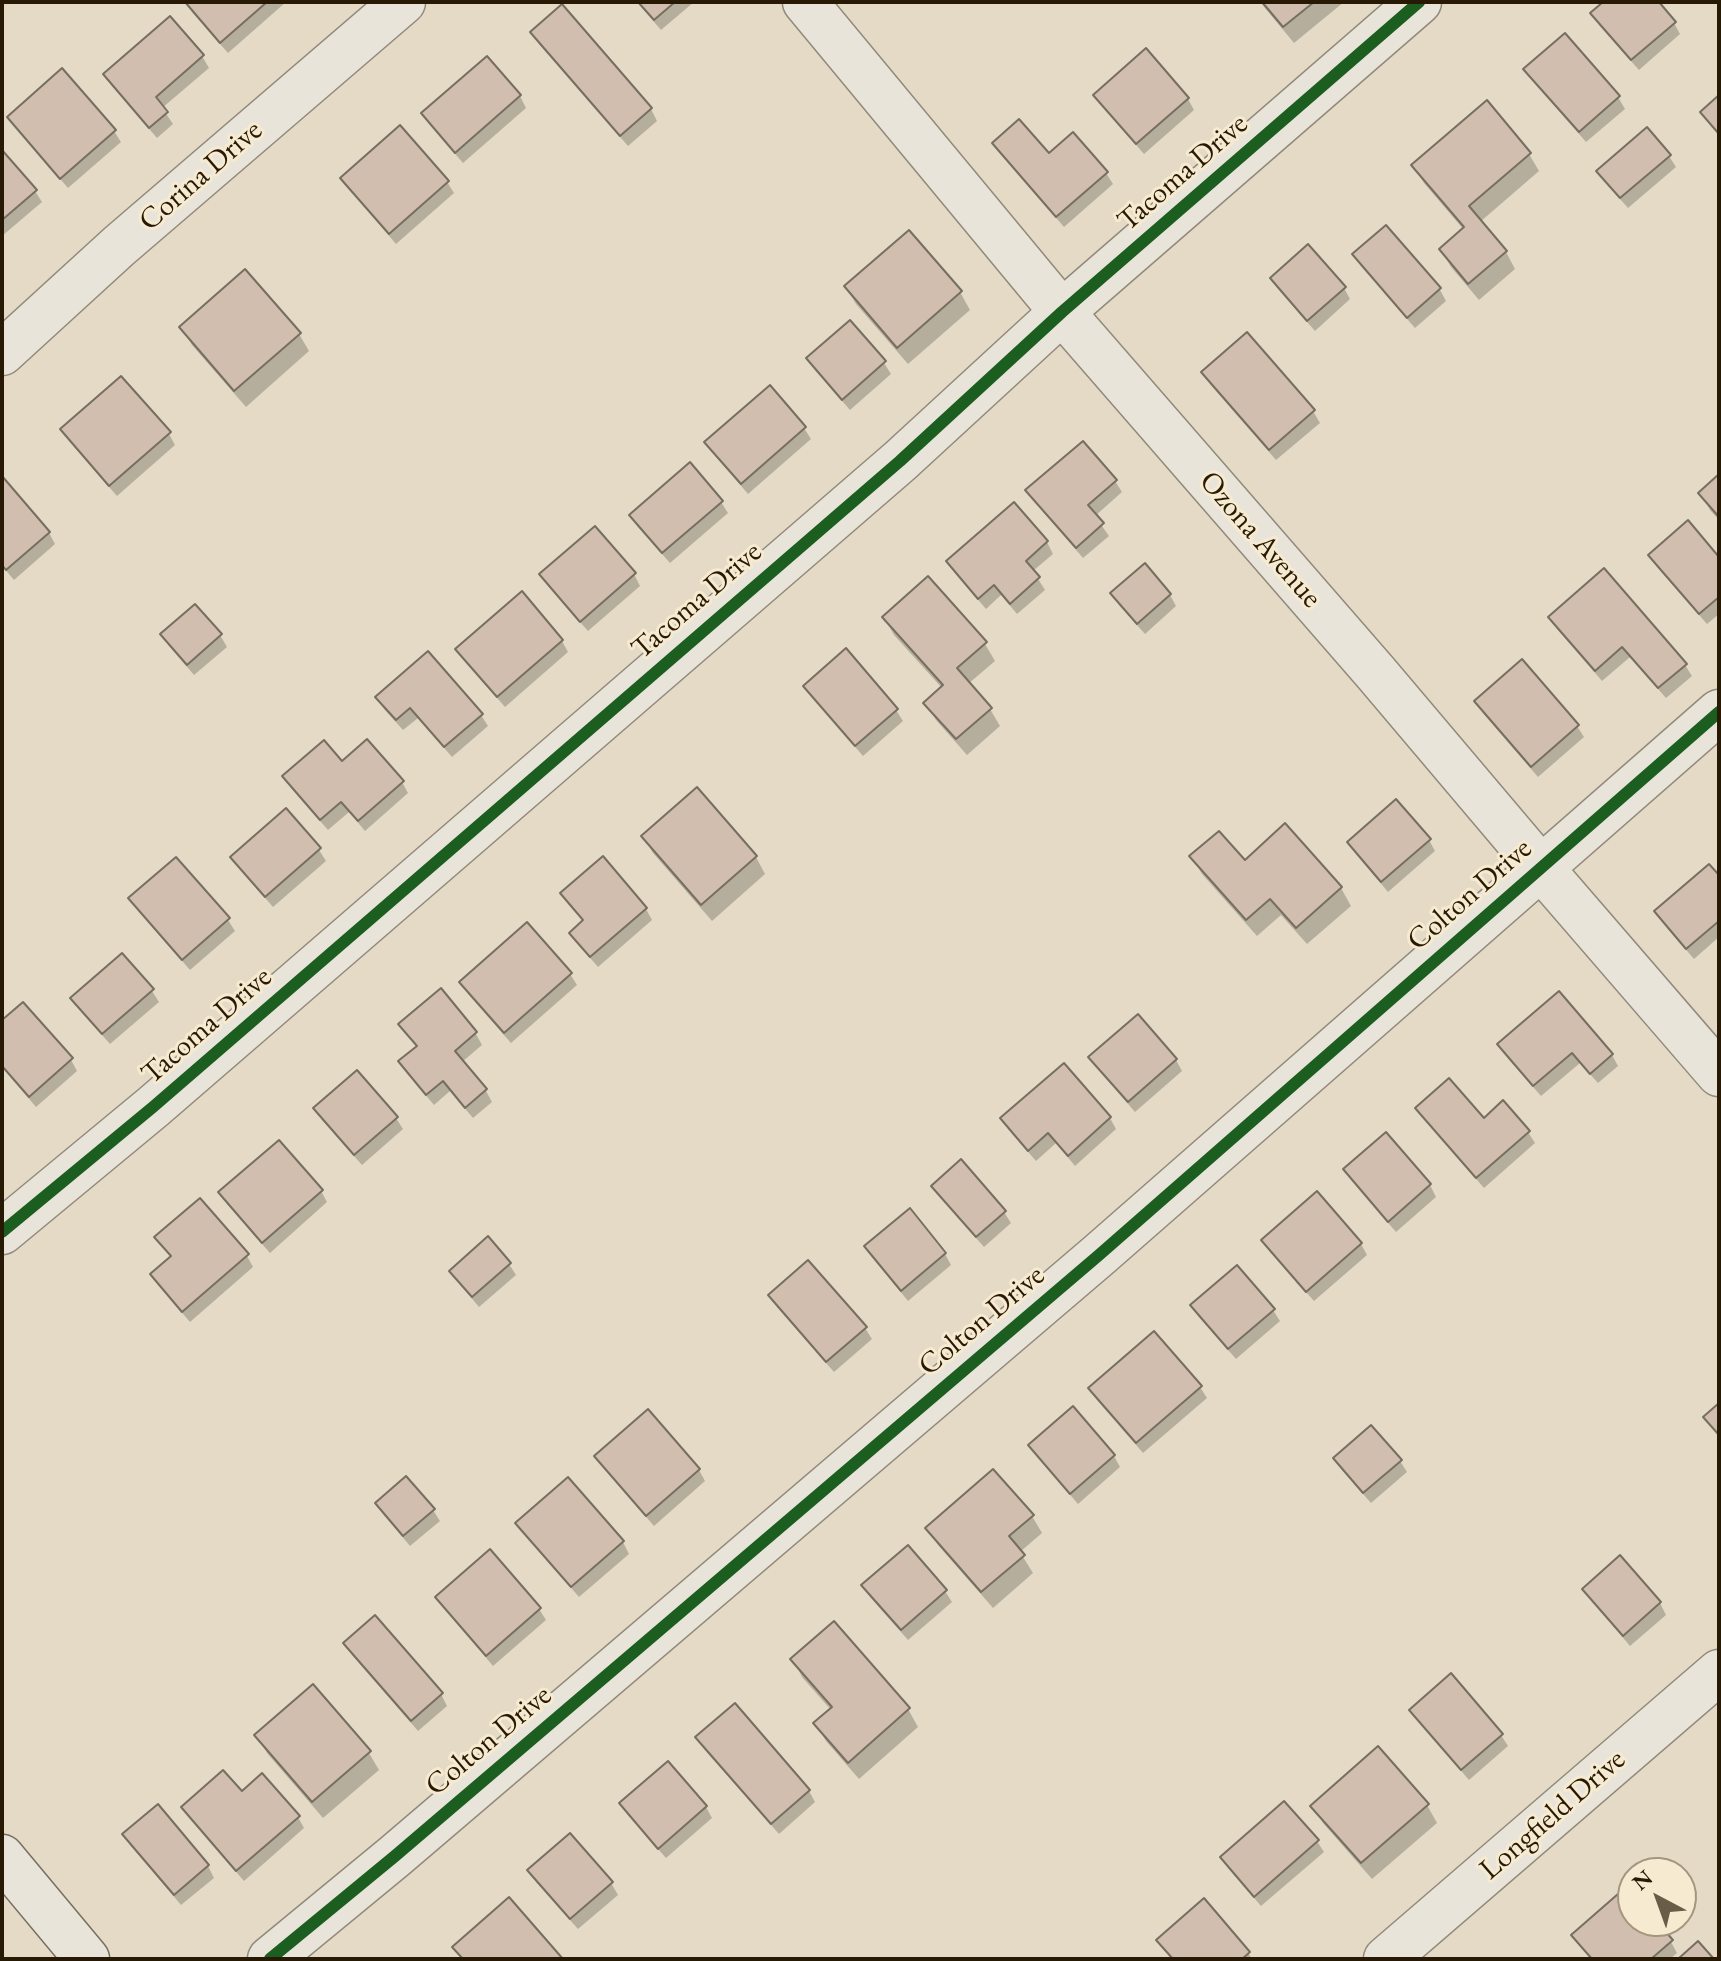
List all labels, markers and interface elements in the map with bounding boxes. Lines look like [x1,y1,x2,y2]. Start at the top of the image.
street label: Tacoma Drive [1111,107,1255,239]
street label: Corina Drive [132,113,270,239]
street label: Ozona Avenue [1191,464,1329,616]
street label: Tacoma Drive [625,535,769,667]
street label: Colton Drive [1400,831,1540,959]
street label: Tacoma Drive [135,960,279,1092]
street label: Colton Drive [912,1258,1052,1384]
street label: Colton Drive [419,1678,559,1804]
street label: Longfield Drive [1473,1742,1633,1888]
north arrow [1617,1857,1697,1937]
text: N [1626,1863,1658,1897]

